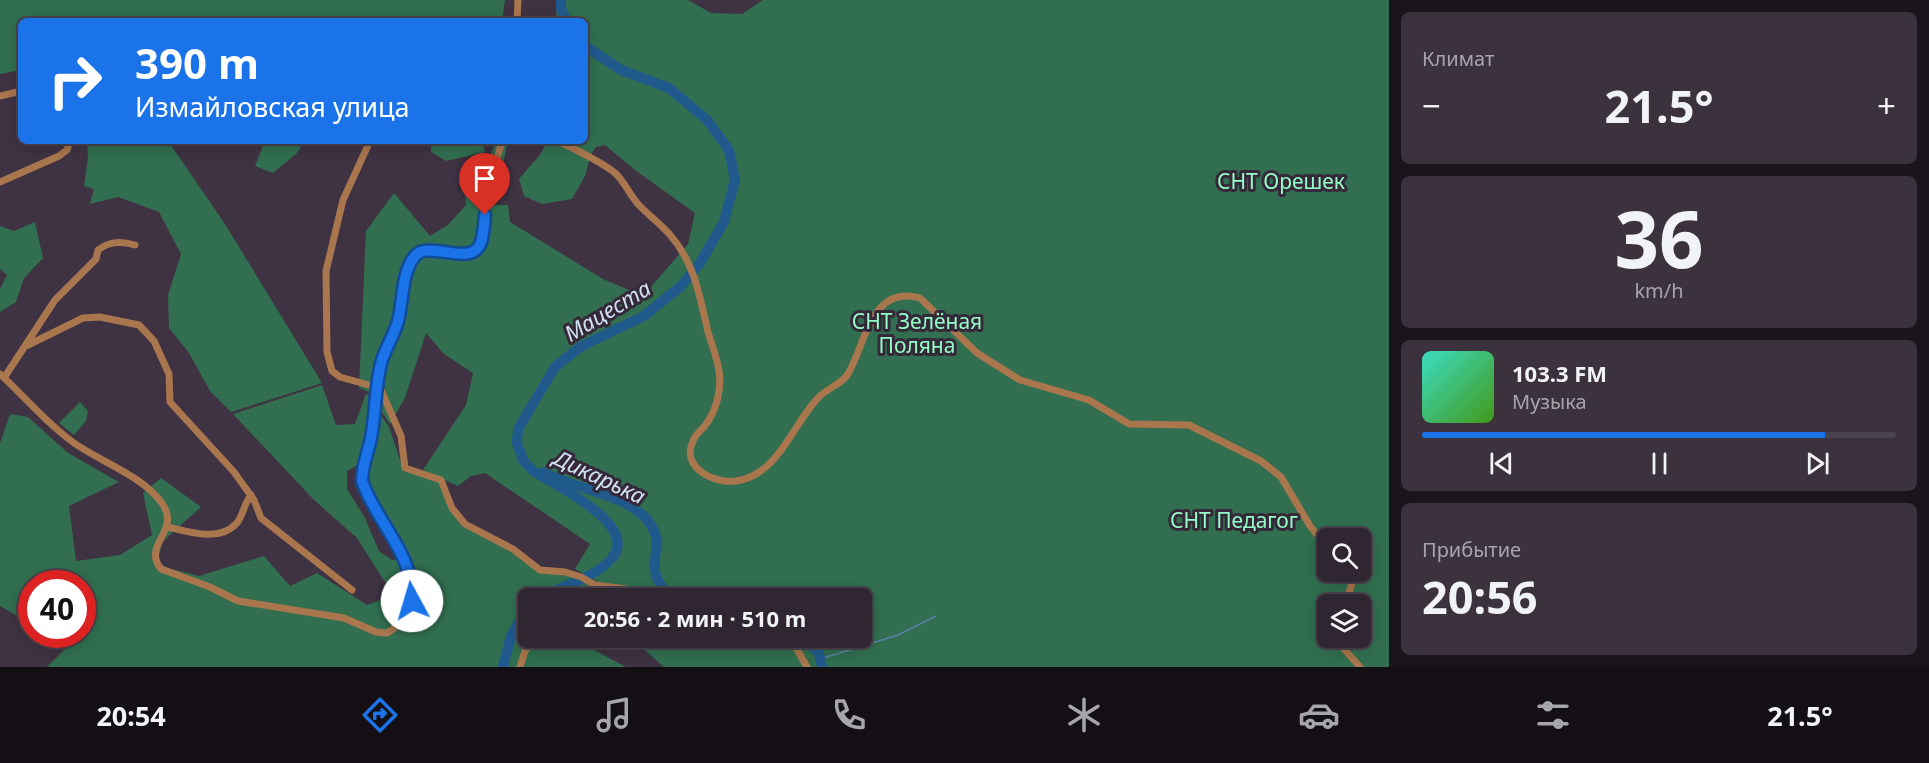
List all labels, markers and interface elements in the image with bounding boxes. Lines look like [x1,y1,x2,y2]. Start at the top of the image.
text: 390 m [135,34,259,91]
icon: right [36,42,114,120]
text: Климат [1422,45,1494,72]
text: 21.5° [1605,75,1713,136]
text: − [1422,83,1441,128]
text: + [1877,83,1896,128]
text: Измайловская улица [135,88,409,125]
pin [459,153,510,215]
icon: arrive [468,162,501,195]
park label: СНТ Орешек [1217,167,1345,195]
text: 36 [1614,185,1704,291]
water label: Мацеста [558,272,656,348]
text: km/h [1634,277,1684,304]
park label: СНТ Зелёная Поляна [852,307,982,359]
text: 103.3 FM [1512,358,1607,388]
text: Музыка [1512,388,1587,415]
water label: Дикарька [548,441,651,510]
icon: previous [1485,447,1518,480]
icon: pause [1643,447,1676,480]
icon: next [1801,447,1834,480]
park label: СНТ Педагог [1170,506,1298,534]
map controls [1317,528,1371,648]
button: search [1317,528,1371,582]
text: Прибытие [1422,536,1521,563]
text: 20:56 [1422,566,1538,627]
position arrow [380,569,444,633]
speed limit sign: 40 [18,570,96,648]
button: layers [1317,594,1371,648]
text: 20:56 · 2 мин · 510 m [584,603,806,633]
icon: directions [359,694,401,736]
icon: music [593,694,635,736]
icon: phone [828,694,870,736]
icon: climate [1063,694,1105,736]
icon: car [1298,694,1340,736]
icon: filters [1532,694,1574,736]
text: 20:54 [96,697,166,734]
text: 21.5° [1767,697,1833,734]

